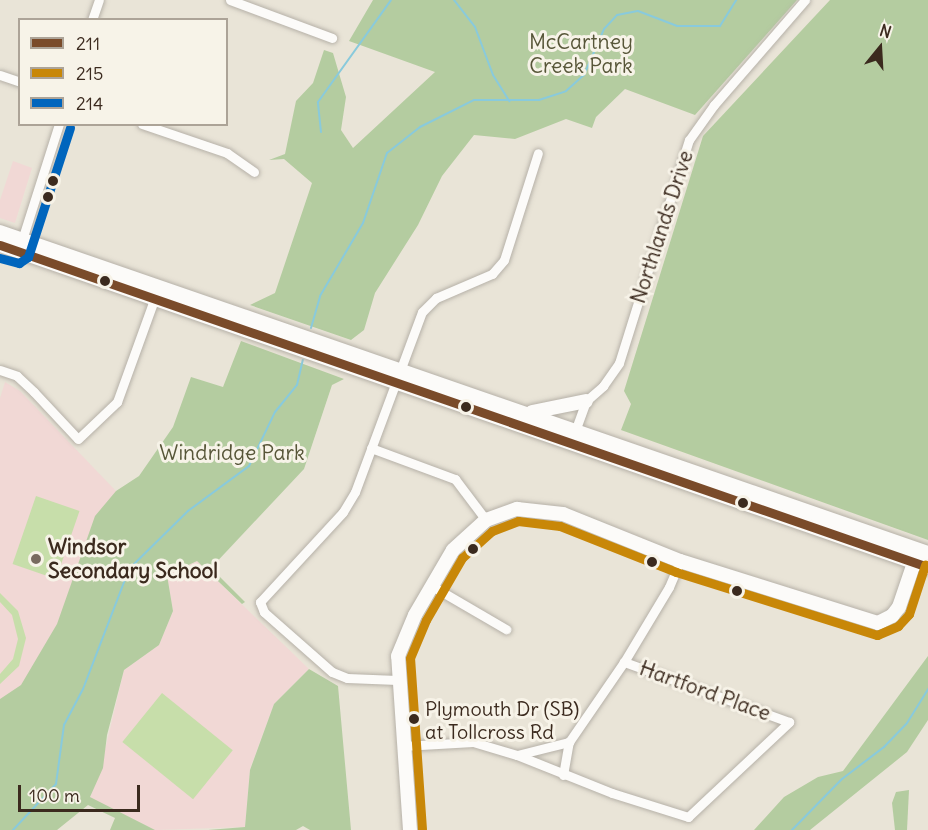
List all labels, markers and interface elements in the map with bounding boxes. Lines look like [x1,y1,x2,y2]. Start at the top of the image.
legend [18,18,228,126]
north arrow [850,18,910,78]
text: N [877,20,894,42]
park label: McCartney Creek Park [529,29,633,79]
text: 211 [76,32,100,55]
text: 215 [76,62,103,85]
text: 214 [76,92,103,115]
street label: Northlands Drive [625,147,699,307]
unlabelled marker [47,175,59,187]
unlabelled marker [42,191,54,203]
unlabelled marker [99,275,111,287]
unlabelled marker [460,401,472,413]
park label: Windridge Park [159,440,305,466]
unlabelled marker [737,497,749,509]
place label: Windsor Secondary School [48,534,218,584]
unlabelled marker [467,543,479,555]
marker: Windsor Secondary School [29,552,43,566]
unlabelled marker [646,556,658,568]
unlabelled marker [731,585,743,597]
street label: Hartford Place [636,656,774,726]
place label: Plymouth Dr (SB) at Tollcross Rd [425,696,579,743]
marker: Plymouth Dr (SB) at Tollcross Rd [408,713,420,725]
scale bar [21,773,142,811]
text: 100 m [29,784,80,807]

